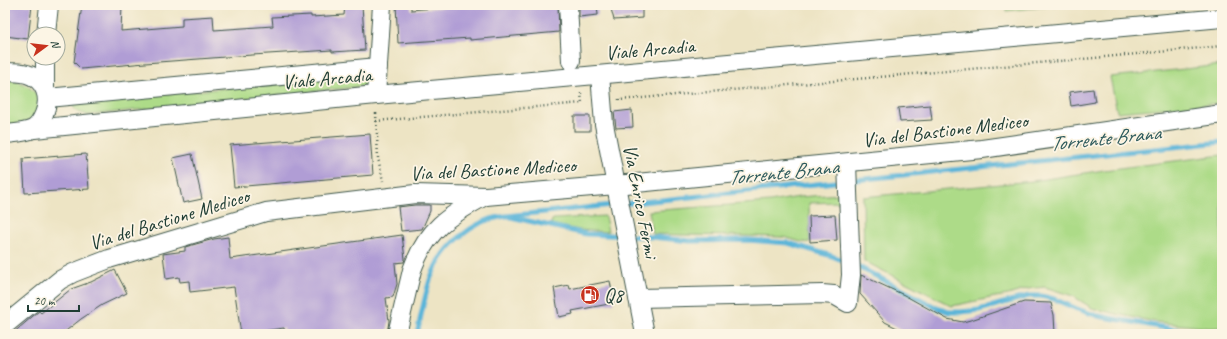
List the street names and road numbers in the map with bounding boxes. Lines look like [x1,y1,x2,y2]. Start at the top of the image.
street label: Viale Arcadia [604,33,698,66]
street label: Viale Arcadia [281,62,375,95]
street label: Via del Bastione Mediceo [861,108,1031,153]
street label: Via Enrico Fermi [617,142,664,262]
street label: Via del Bastione Mediceo [410,153,578,186]
street label: Via del Bastione Mediceo [86,183,254,256]

